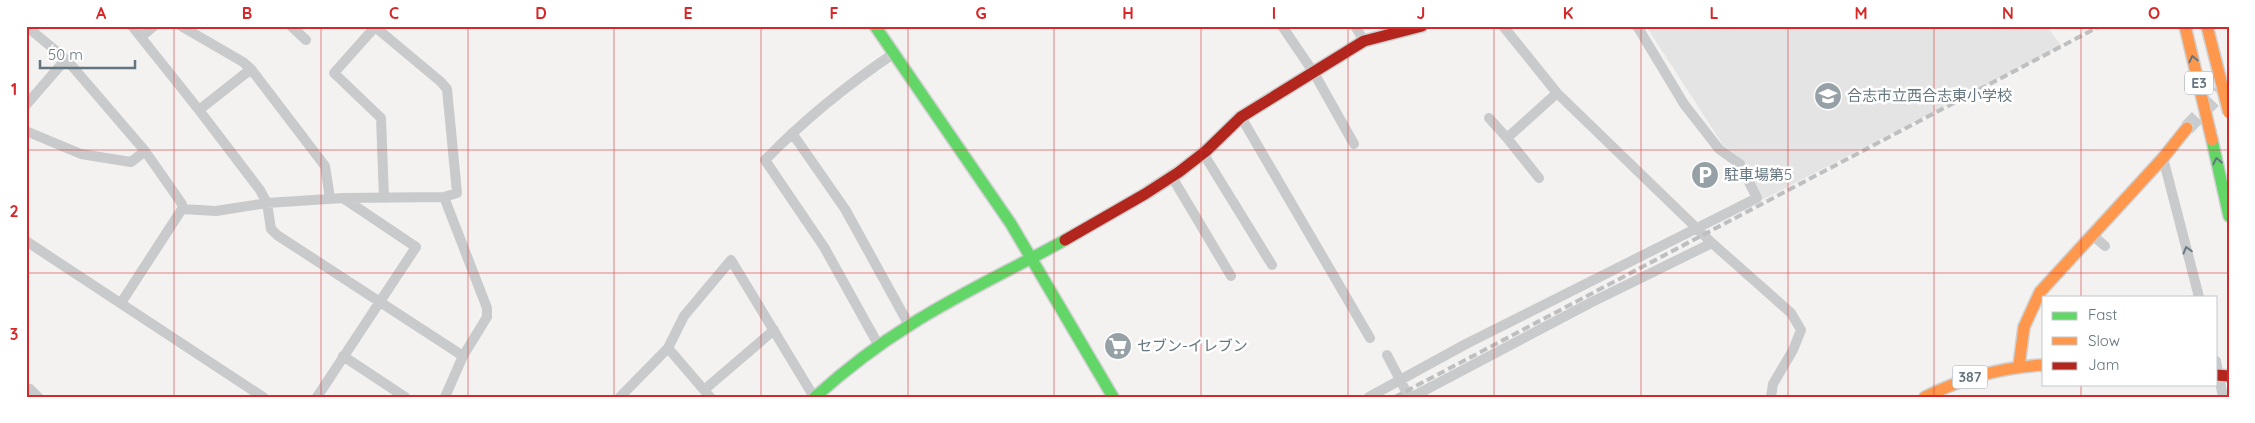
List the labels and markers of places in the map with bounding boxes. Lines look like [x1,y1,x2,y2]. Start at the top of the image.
school or university icon: 合志市立西合志東小学校 [1813,81,1843,111]
place label: 合志市立西合志東小学校 [1847,86,2012,105]
parking icon: 駐車場第5 [1690,160,1720,190]
place label: 駐車場第5 [1724,165,1792,184]
supermarket icon: セブン-イレブン [1103,331,1133,361]
place label: セブン-イレブン [1137,336,1248,355]

